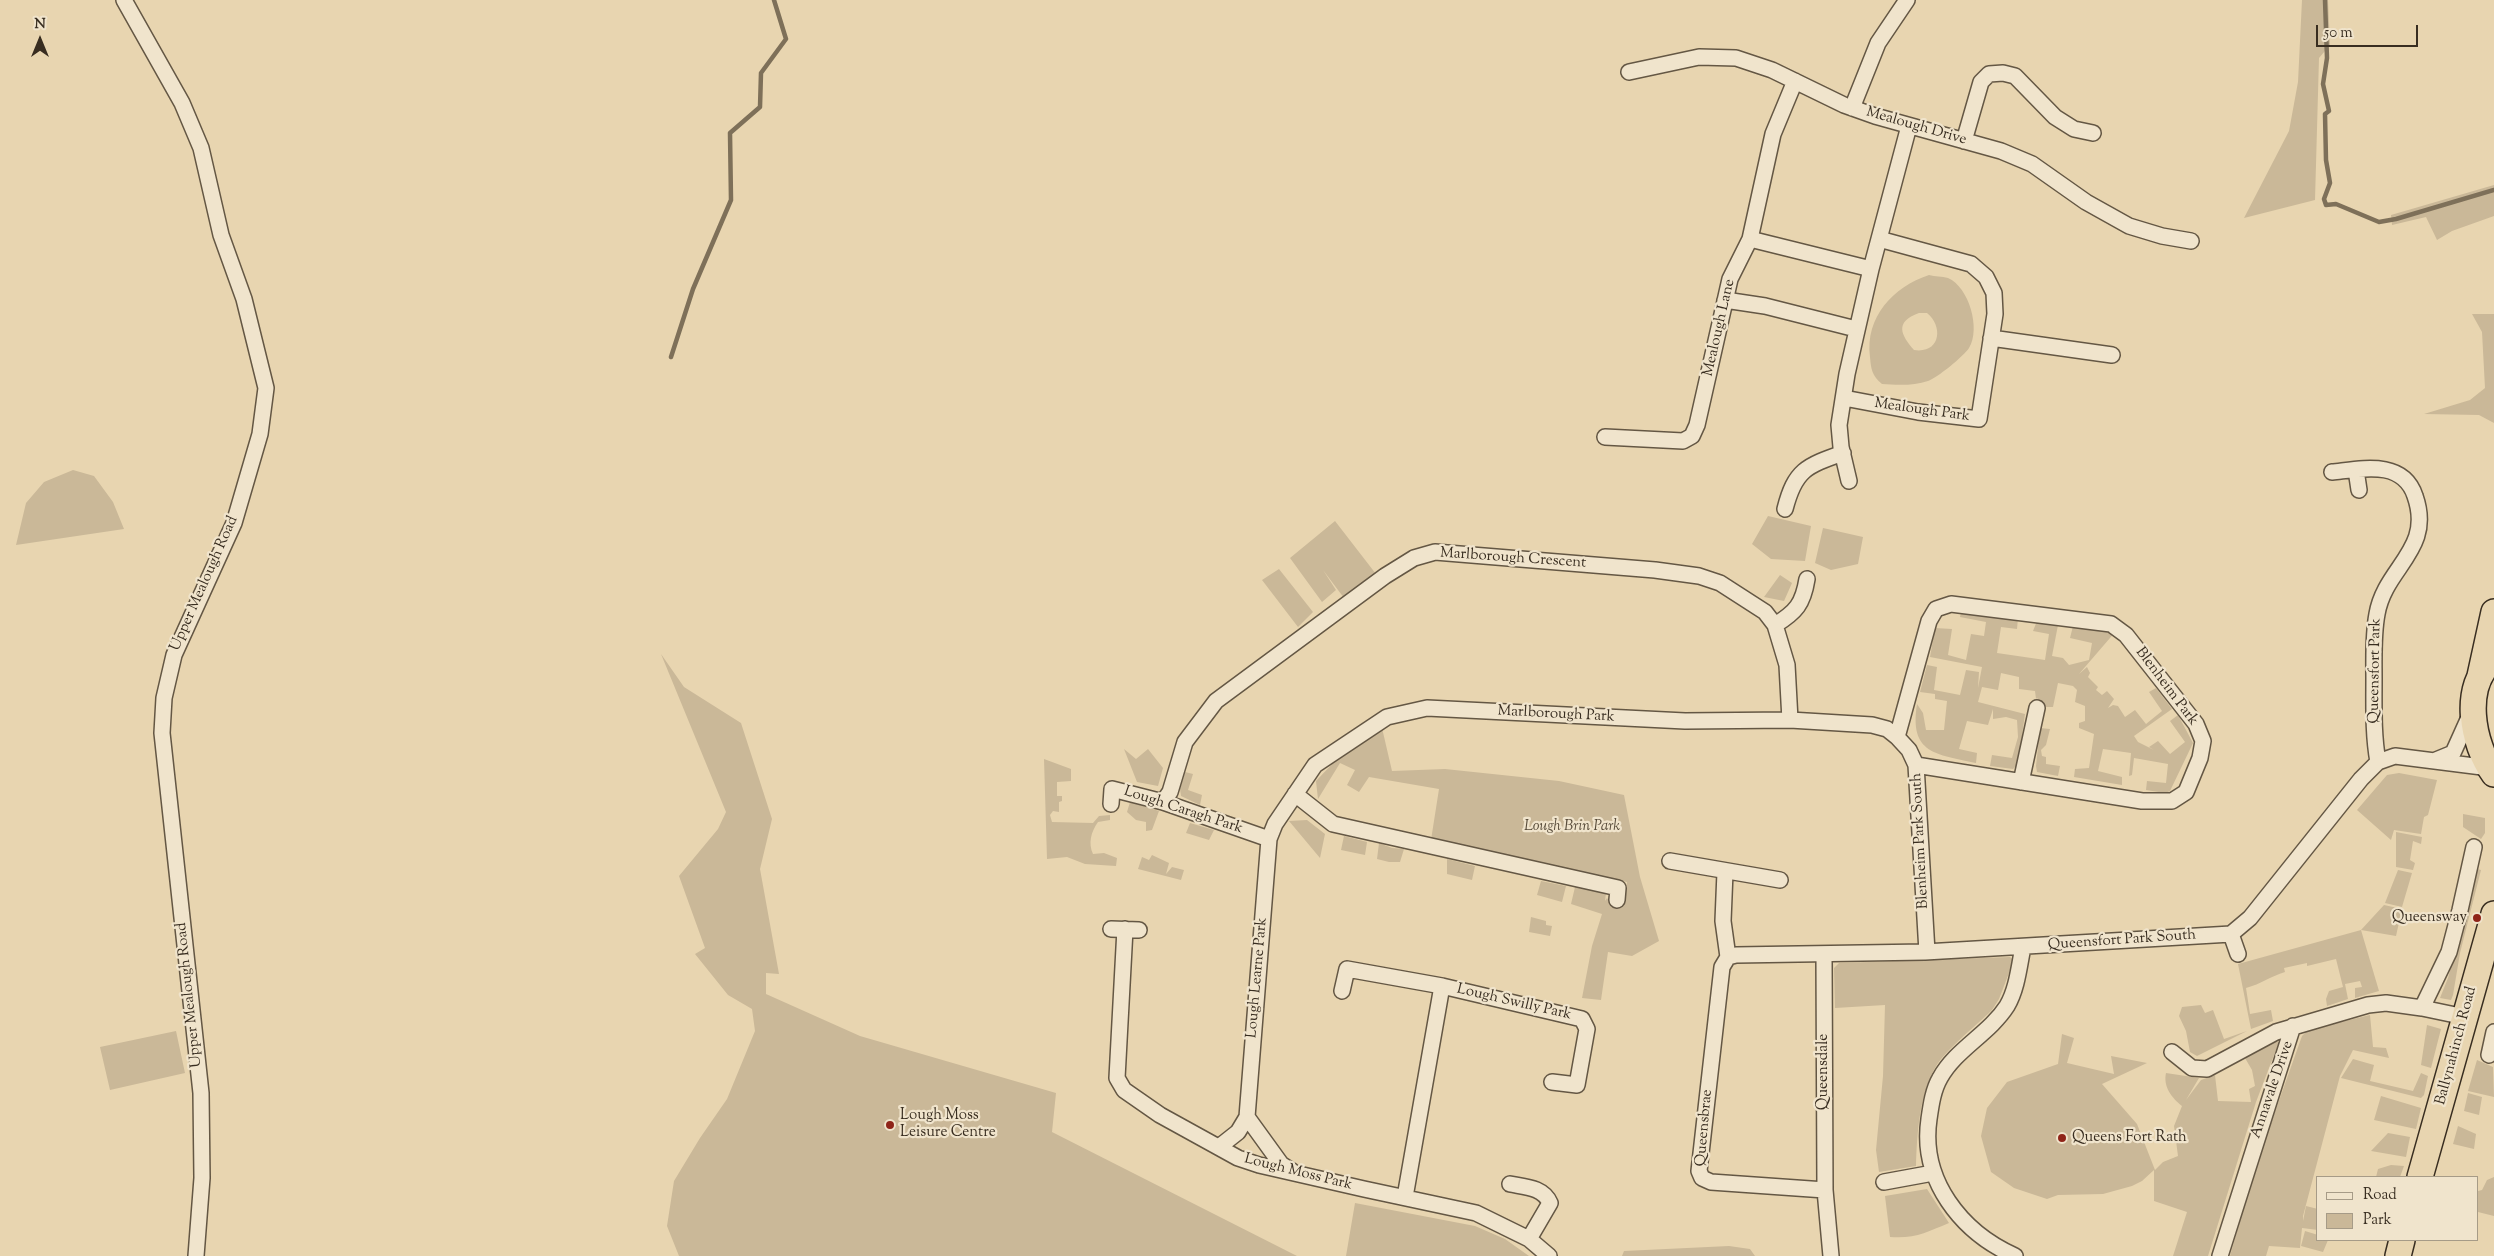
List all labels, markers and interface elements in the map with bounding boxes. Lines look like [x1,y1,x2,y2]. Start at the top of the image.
north arrow [15,15,65,65]
text: N [34,15,46,35]
scale bar [2319,15,2422,47]
text: 50 m [2324,23,2353,44]
street label: Mealough Drive [1864,104,1968,150]
street label: Mealough Lane [1700,278,1740,378]
street label: Mealough Park [1873,395,1971,427]
street label: Upper Mealough Road [167,514,243,654]
street label: Marlborough Crescent [1439,545,1587,573]
street label: Queensfort Park [2366,618,2386,724]
street label: Blenheim Park [2131,644,2201,730]
street label: Marlborough Park [1497,703,1615,727]
street label: Blenheim Park South [1908,772,1934,910]
street label: Lough Caragh Park [1121,783,1245,839]
park label: Lough Brin Park [1524,818,1620,836]
place label: Queensway [2392,909,2467,927]
marker: Queensway [2471,912,2483,924]
street label: Lough Learne Park [1244,917,1272,1039]
street label: Upper Mealough Road [173,921,207,1069]
street label: Queensfort Park South [2047,927,2197,955]
street label: Lough Swilly Park [1455,981,1573,1025]
street label: Ballynahinch Road [2433,985,2481,1107]
street label: Queensdale [1815,1034,1833,1110]
street label: Annavale Drive [2248,1039,2298,1141]
street label: Queensbrae [1693,1089,1717,1167]
place label: Lough Moss Leisure Centre [900,1107,996,1142]
marker: Lough Moss Leisure Centre [884,1119,896,1131]
place label: Queens Fort Rath [2072,1129,2187,1147]
marker: Queens Fort Rath [2056,1132,2068,1144]
street label: Lough Moss Park [1242,1151,1354,1195]
legend [2316,1176,2479,1241]
text: Road [2363,1185,2397,1206]
text: Park [2363,1210,2392,1231]

